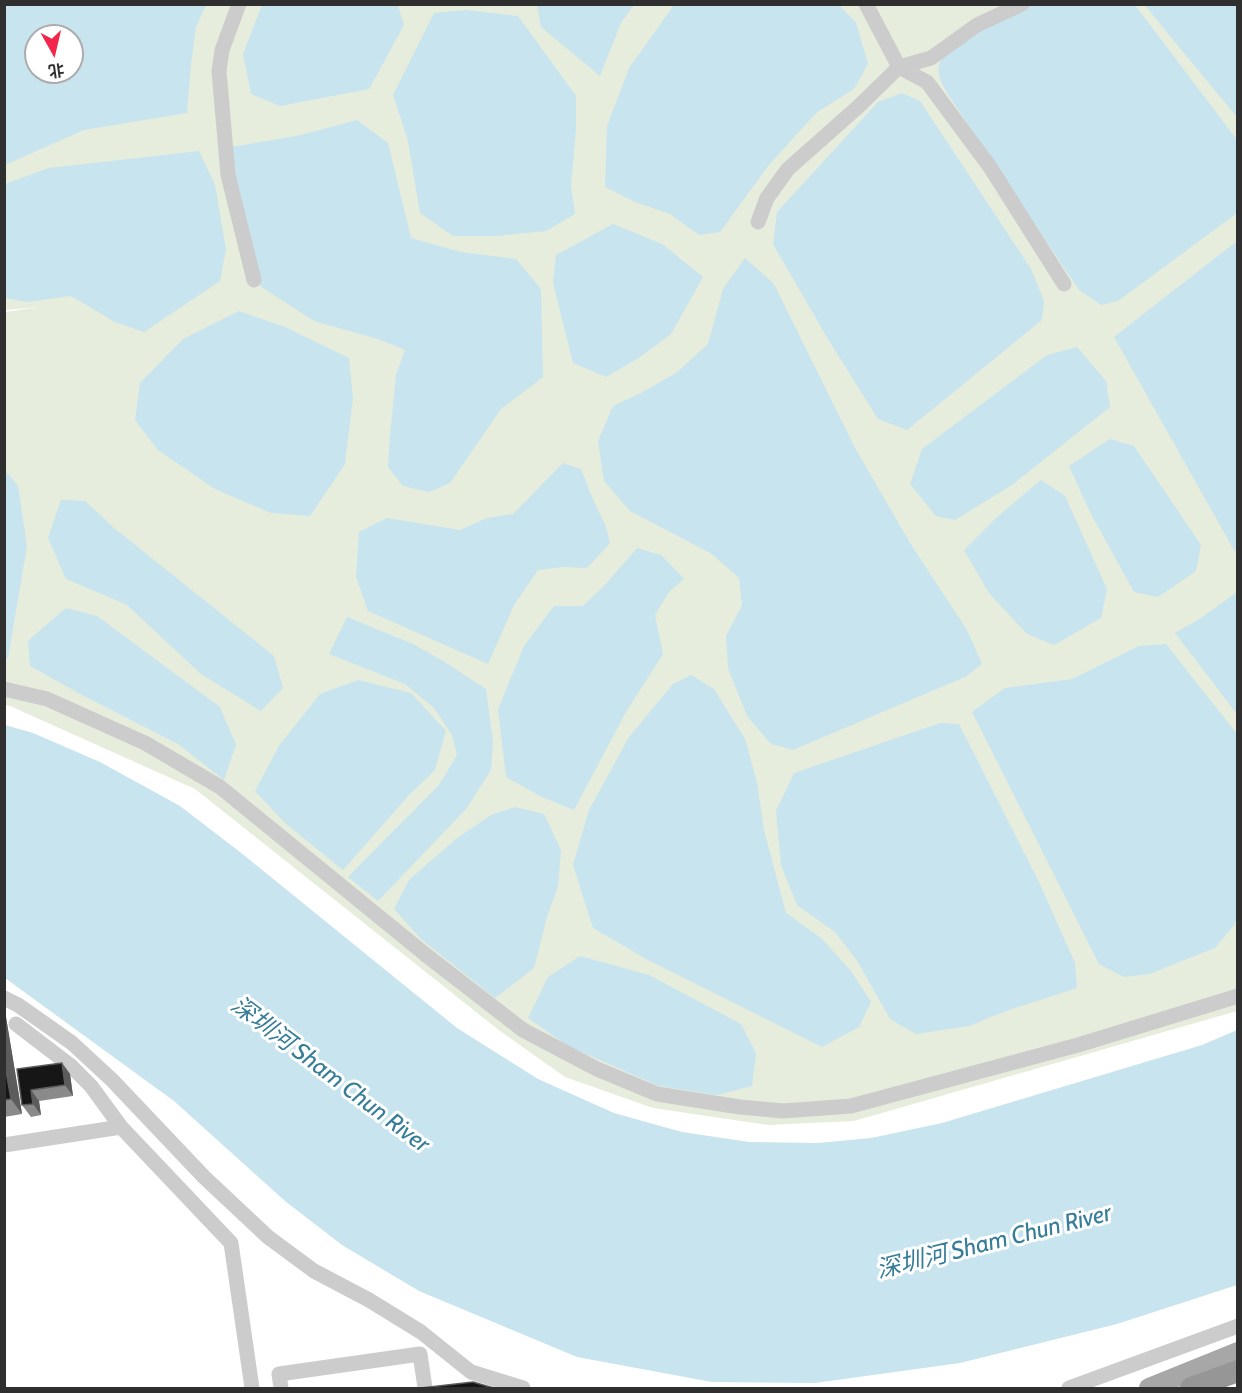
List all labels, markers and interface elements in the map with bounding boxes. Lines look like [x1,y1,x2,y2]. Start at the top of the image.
north arrow [24,24,84,84]
text: 北 [47,60,66,81]
water label: 深圳河 Sham Chun River [225,991,435,1159]
water label: 深圳河 Sham Chun River [874,1199,1114,1285]

